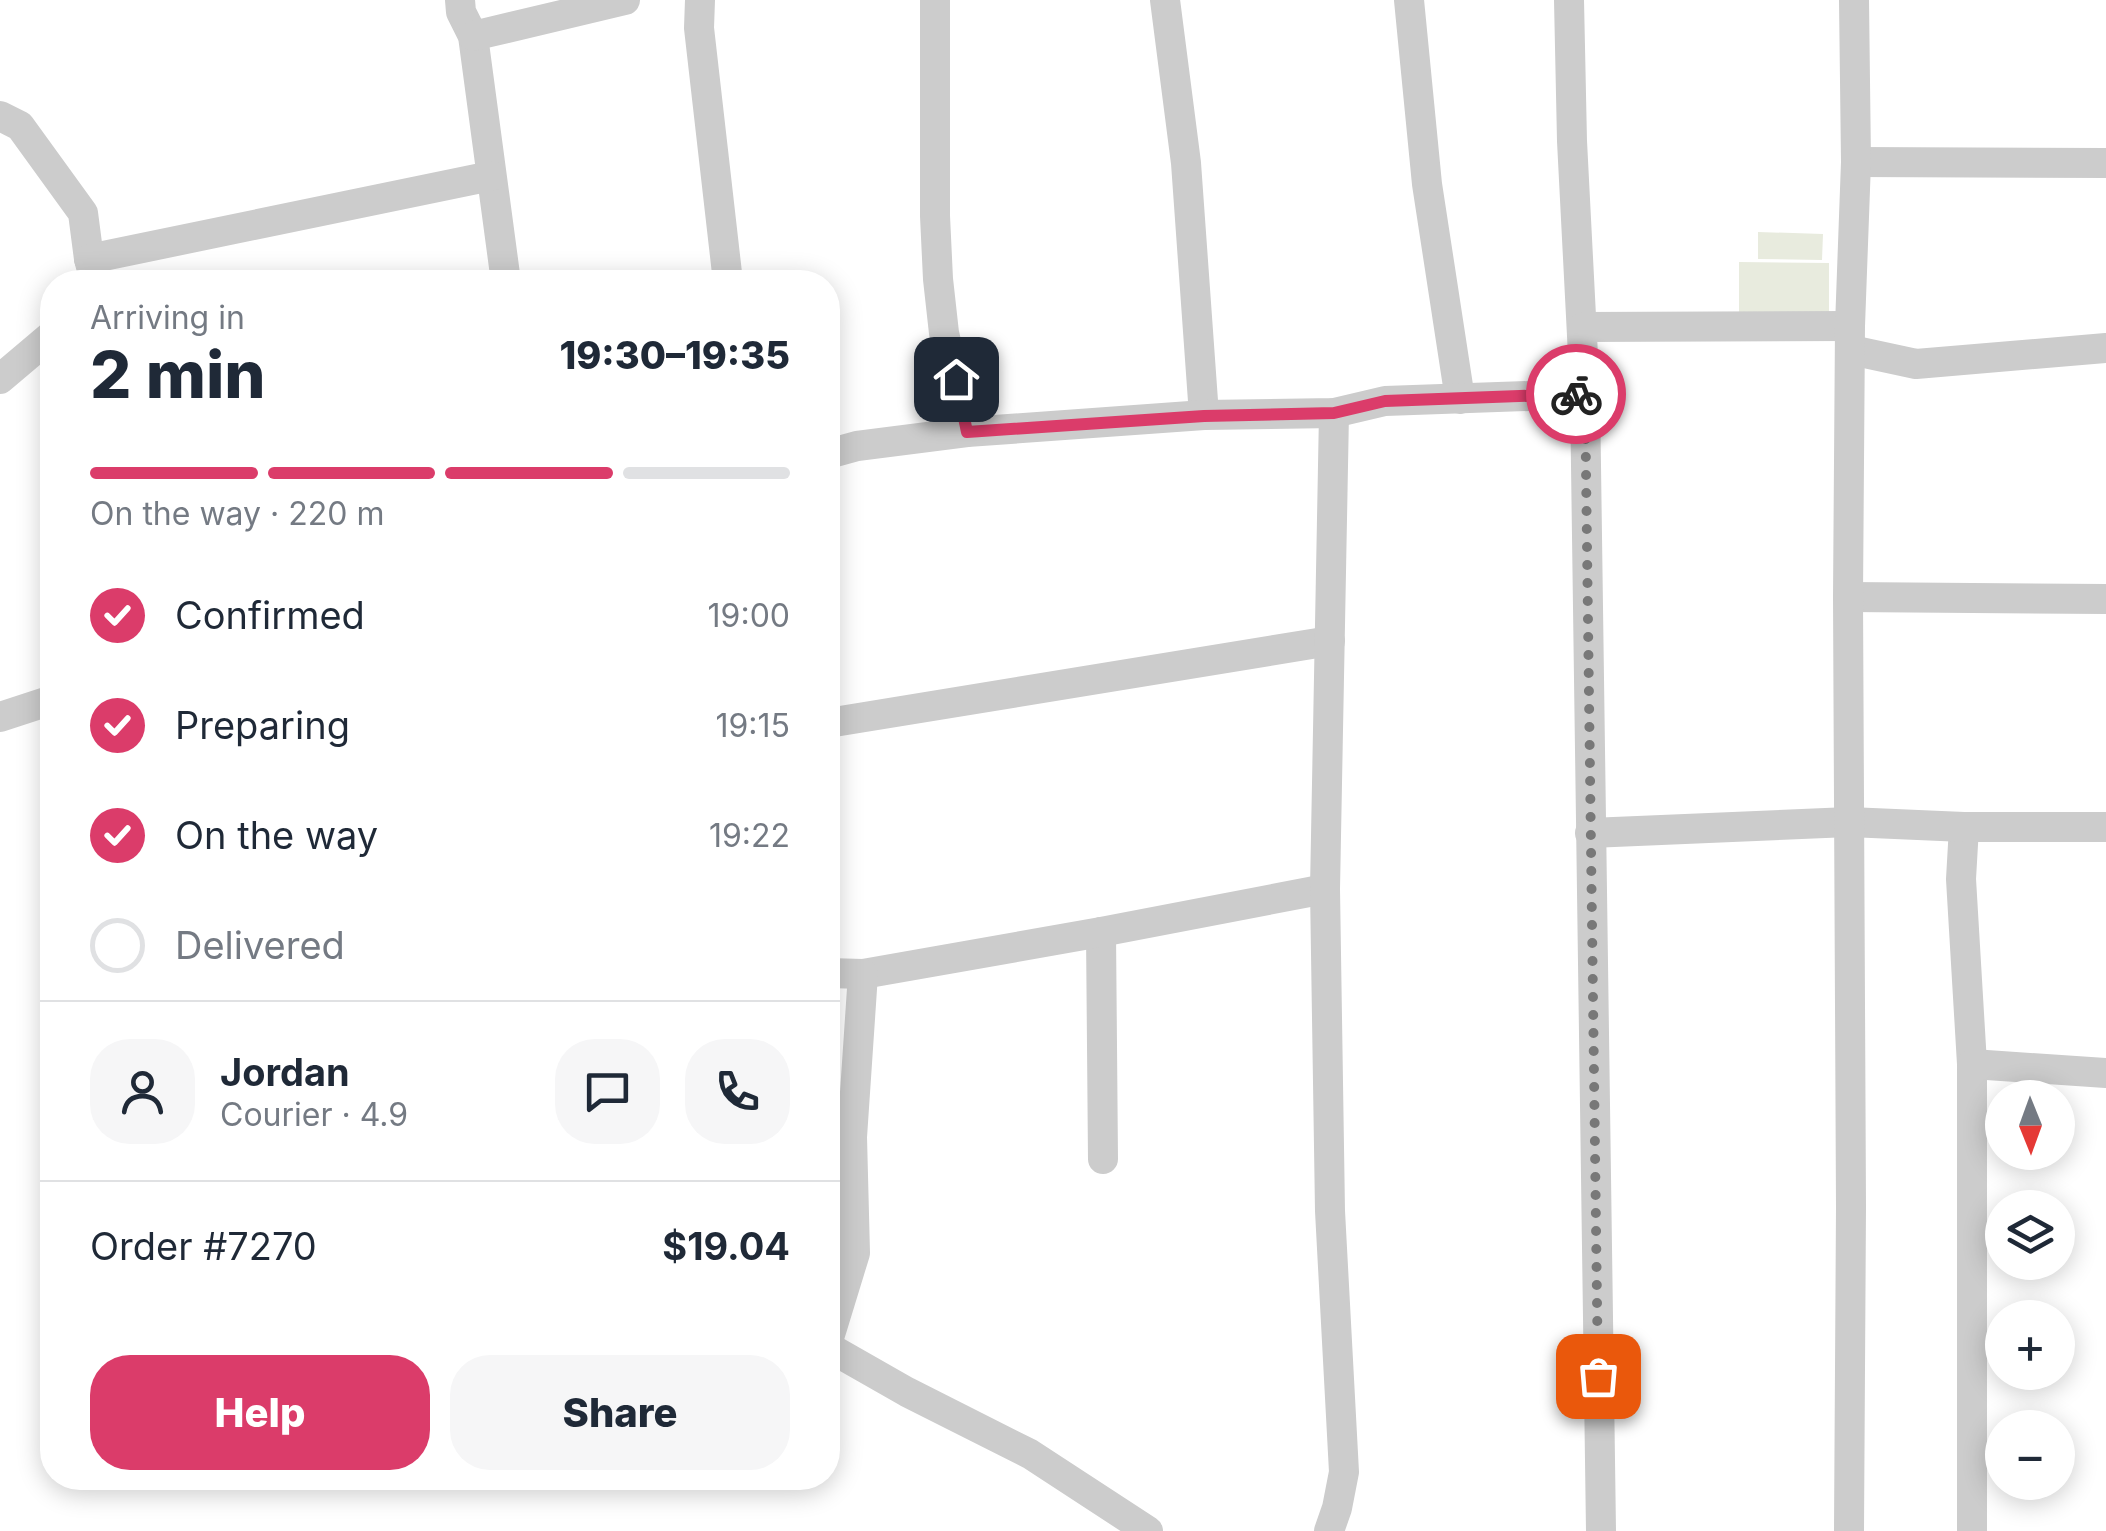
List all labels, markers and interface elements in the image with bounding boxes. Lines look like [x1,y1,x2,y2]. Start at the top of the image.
text: Arriving in [90,298,245,337]
text: 19:30–19:35 [559,332,790,378]
text: 2 min [90,335,266,414]
pin [914,337,999,422]
courier [1526,344,1626,444]
icon: home [929,352,984,407]
icon: bike [1549,367,1604,422]
text: On the way · 220 m [90,494,385,533]
icon: check [90,588,145,643]
text: Confirmed [175,592,365,638]
text: 19:00 [708,596,790,635]
icon: check [90,698,145,753]
text: Preparing [175,702,350,748]
text: 19:15 [715,706,790,745]
icon: check [90,808,145,863]
text: On the way [175,812,378,858]
text: 19:22 [709,816,790,855]
text: Delivered [175,922,345,968]
button: person [90,1039,195,1144]
button: chat [555,1039,660,1144]
button: phone [685,1039,790,1144]
text: Jordan [220,1049,350,1095]
north arrow [1985,1080,2075,1170]
map controls [1985,1080,2075,1500]
text: Courier · 4.9 [220,1095,408,1134]
button: layers [1985,1190,2075,1280]
text: Order #7270 [90,1223,317,1269]
text: $19.04 [662,1223,790,1269]
button: + [1985,1300,2075,1390]
pin [1556,1334,1641,1419]
icon: bag [1571,1349,1626,1404]
button: Help [90,1355,430,1470]
button: Share [450,1355,790,1470]
button: − [1985,1410,2075,1500]

